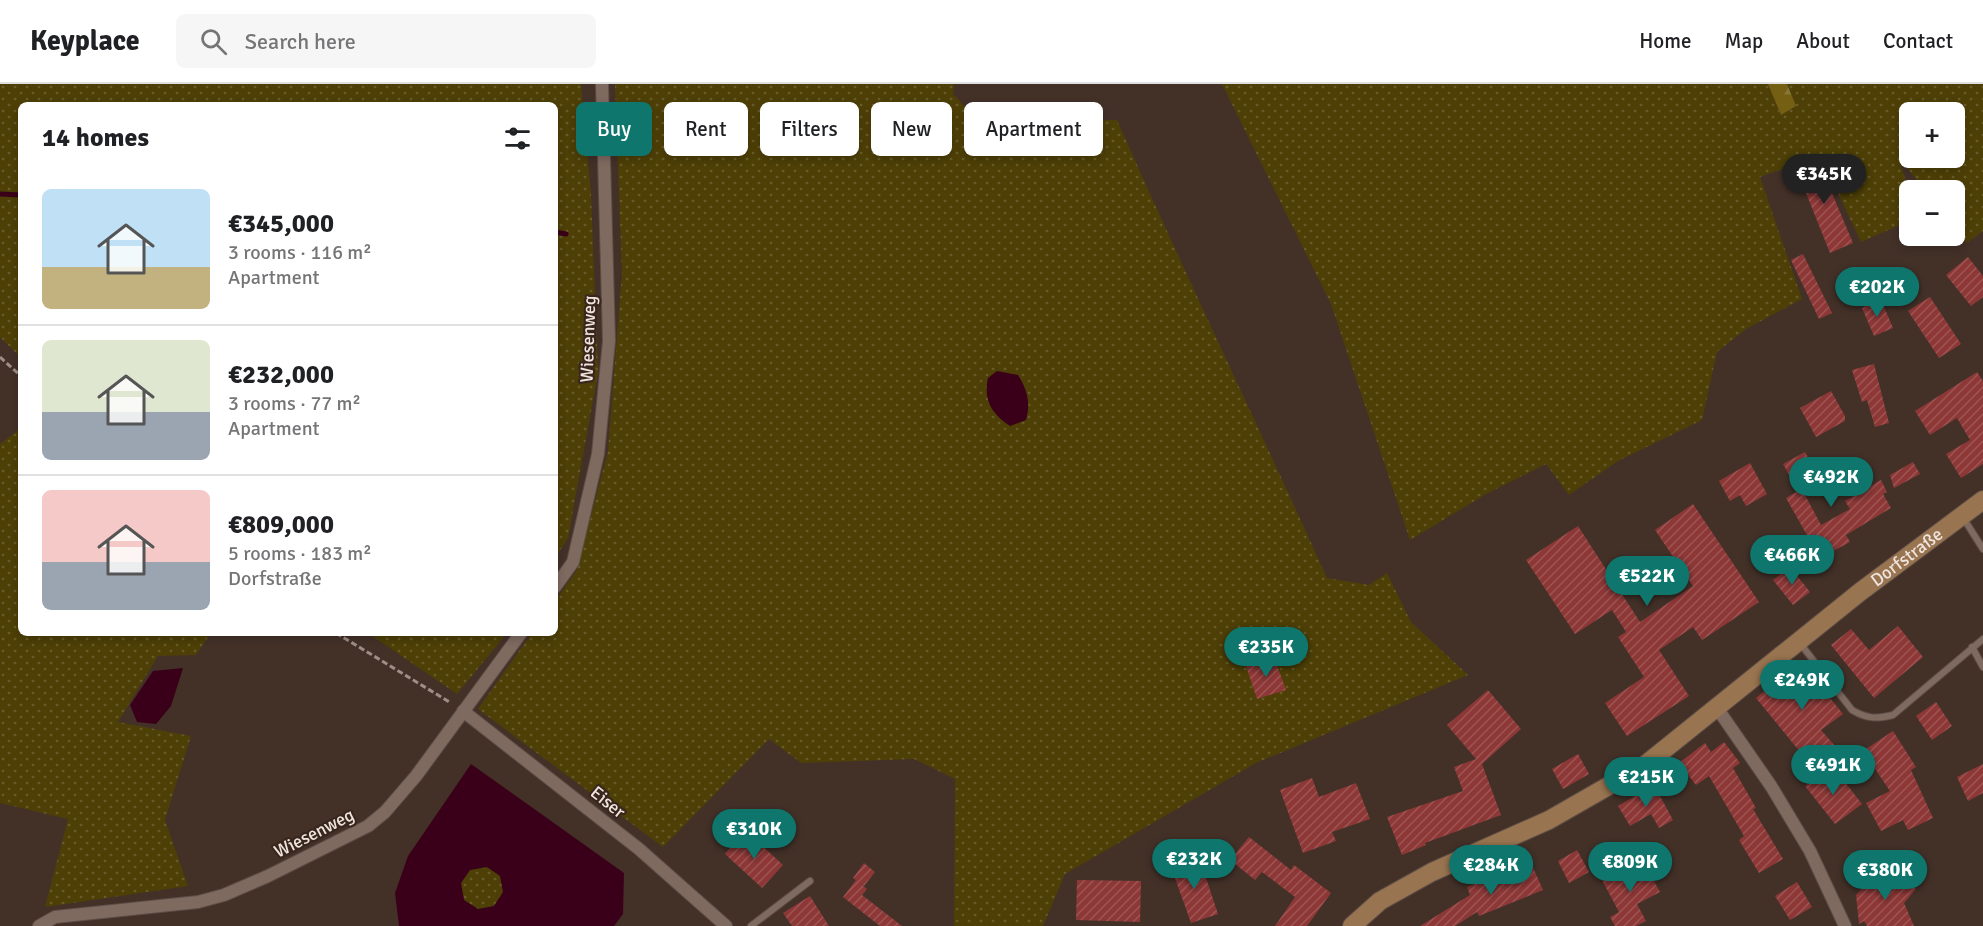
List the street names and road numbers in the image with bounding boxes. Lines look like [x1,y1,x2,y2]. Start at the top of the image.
street label: Wiesenweg [575,295,601,383]
street label: Dorfstraße [1866,523,1947,591]
street label: Eiser [586,781,630,823]
street label: Wiesenweg [270,803,358,863]

